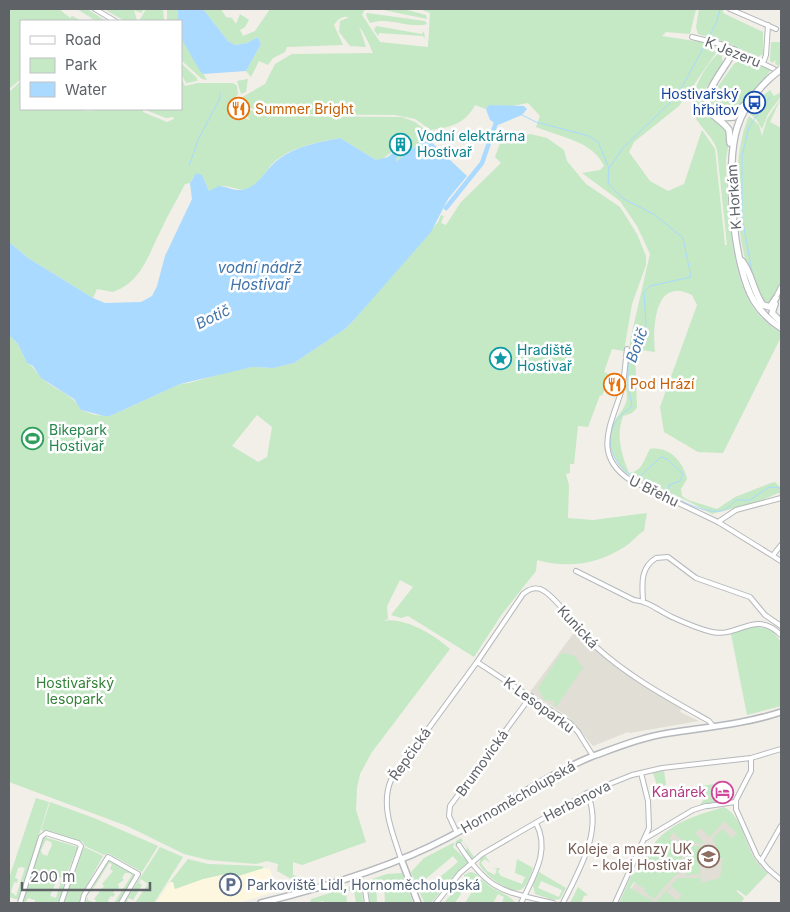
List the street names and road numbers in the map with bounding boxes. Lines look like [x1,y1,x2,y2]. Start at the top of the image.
street label: K Jezeru [703,33,764,70]
street label: K Horkám [723,164,744,230]
street label: U Břehu [627,471,682,510]
street label: Kunická [554,602,602,652]
street label: K Lesoparku [501,673,578,736]
street label: Řepčická [385,724,434,783]
street label: Brumovická [452,726,511,799]
street label: Hornoměcholupská [458,757,578,836]
street label: Herbenova [540,776,613,825]

